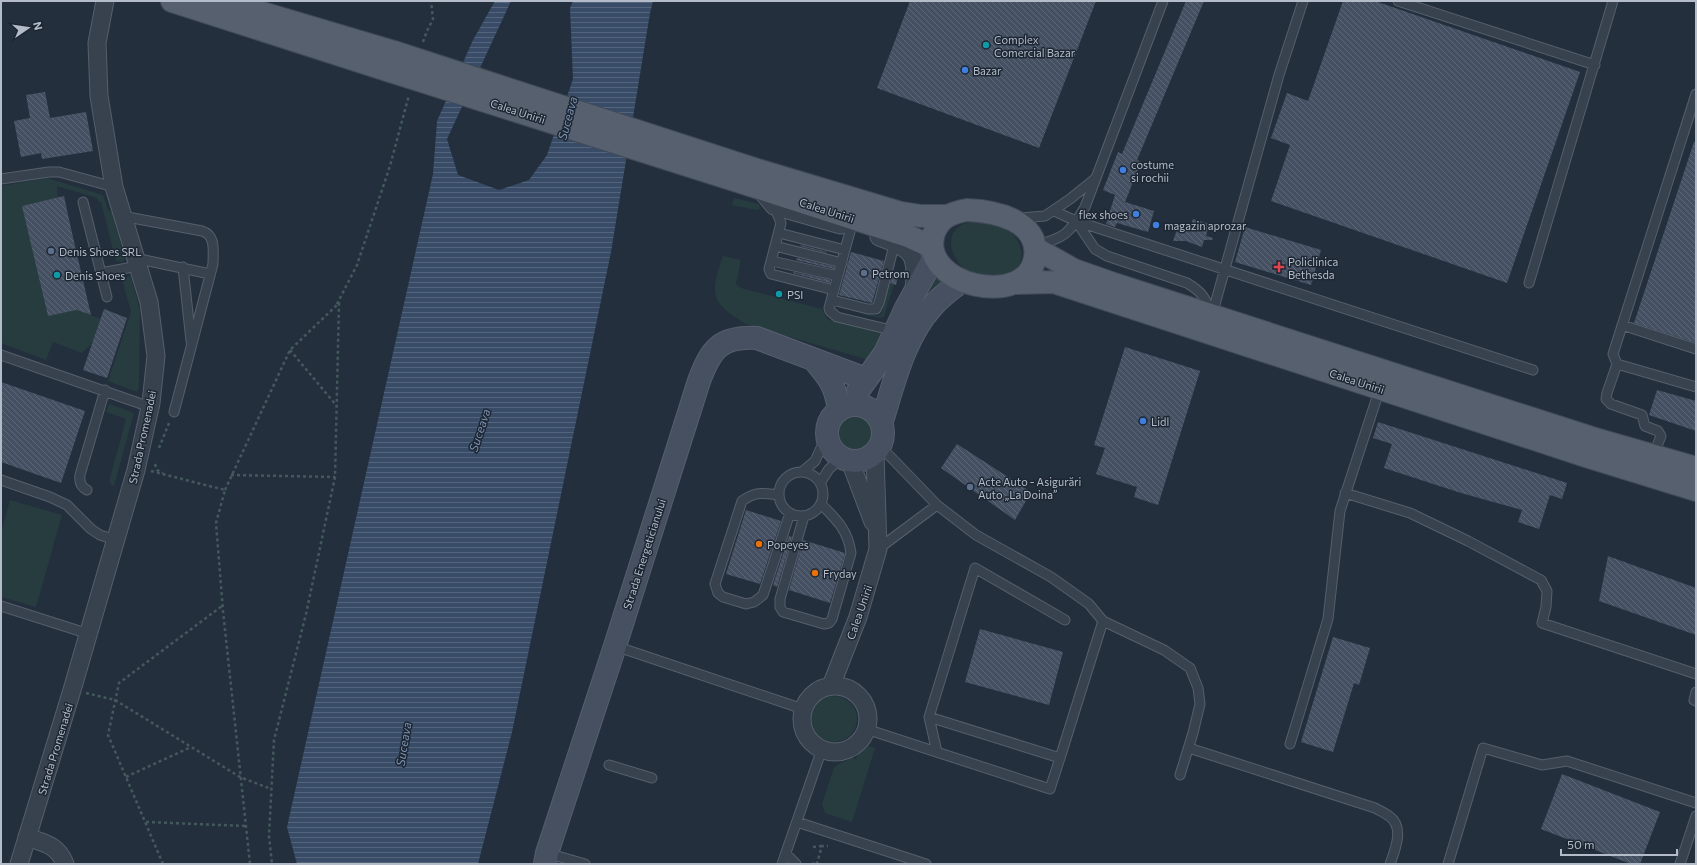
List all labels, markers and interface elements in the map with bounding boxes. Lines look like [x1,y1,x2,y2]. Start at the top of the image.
north arrow [8,8,48,48]
text: N [31,20,45,31]
place label: Complex Comercial Bazar [994,33,1076,59]
marker: Complex Comercial Bazar [981,40,991,50]
place label: Bazar [973,64,1002,77]
marker: Bazar [960,65,970,75]
water label: Suceava [555,95,579,141]
street label: Calea Unirii [489,96,547,126]
place label: costume si rochii [1131,158,1174,184]
marker: costume si rochii [1118,165,1128,175]
street label: Calea Unirii [798,195,856,225]
place label: flex shoes [1078,208,1128,221]
marker: flex shoes [1131,209,1141,219]
place label: magazin aprozar [1164,219,1247,232]
marker: magazin aprozar [1151,220,1161,230]
place label: Denis Shoes SRL [59,245,142,258]
marker: Denis Shoes SRL [46,246,56,256]
place label: Policlinica Bethesda [1288,255,1338,281]
marker: Policlinica Bethesda [1273,261,1285,273]
place label: Petrom [872,267,909,280]
marker: Petrom [859,268,869,278]
place label: Denis Shoes [65,269,125,282]
marker: Denis Shoes [52,270,62,280]
place label: PSI [787,288,803,301]
marker: PSI [774,289,784,299]
street label: Calea Unirii [1328,366,1386,396]
street label: Strada Promenadei [126,389,158,485]
water label: Suceava [465,407,493,453]
place label: Lidl [1151,415,1169,428]
marker: Lidl [1138,416,1148,426]
place label: Acte Auto - Asigurări Auto „La Doina” [978,475,1082,501]
marker: Acte Auto - Asigurări Auto „La Doina” [965,482,975,492]
street label: Strada Energeticianului [620,497,668,611]
place label: Popeyes [767,538,809,551]
marker: Popeyes [754,539,764,549]
place label: Fryday [823,567,857,580]
marker: Fryday [810,568,820,578]
street label: Calea Unirii [844,583,874,641]
street label: Strada Promenadei [35,701,75,796]
water label: Suceava [393,721,413,767]
scale bar [1561,831,1677,857]
text: 50 m [1567,837,1595,851]

